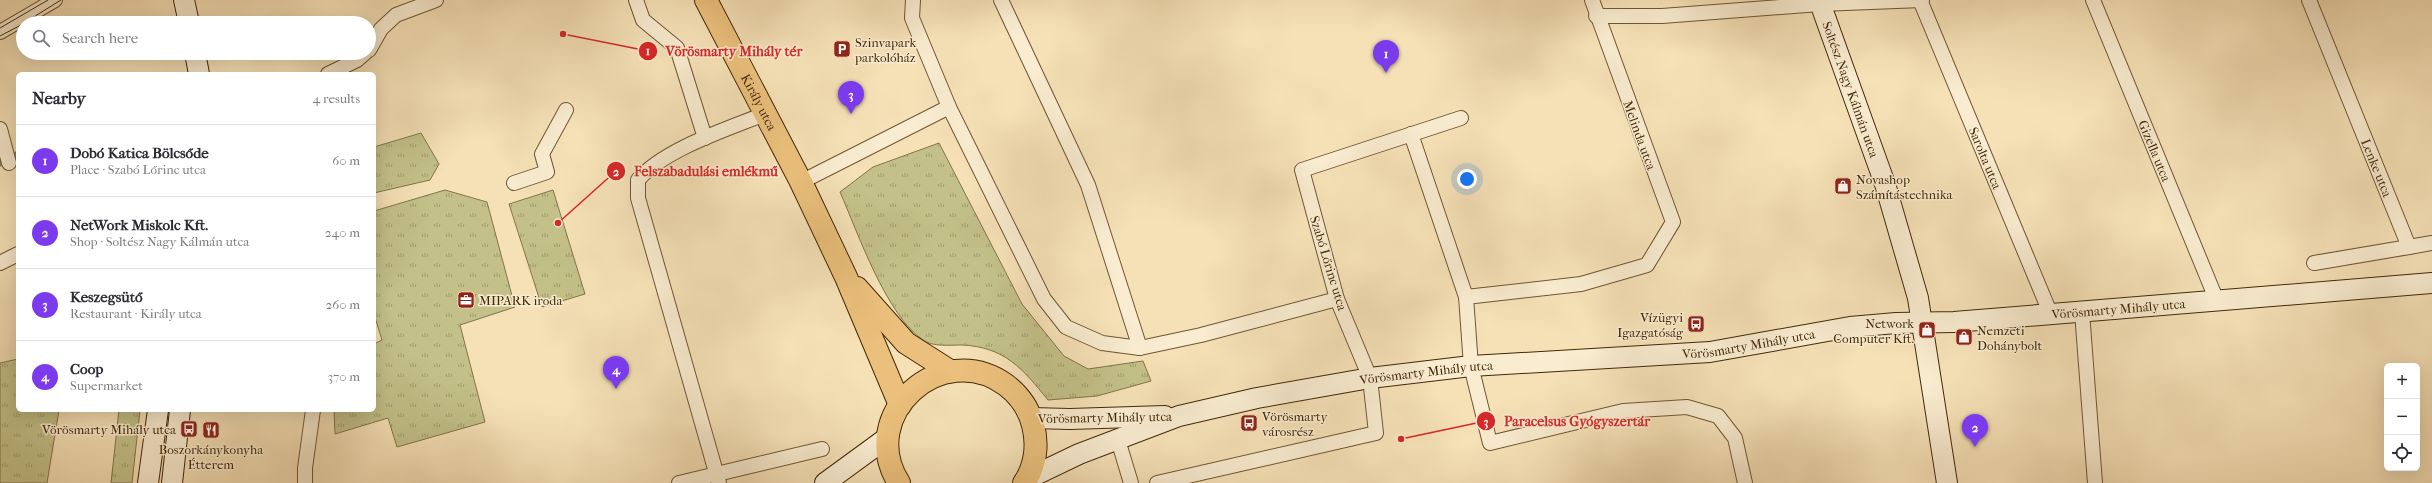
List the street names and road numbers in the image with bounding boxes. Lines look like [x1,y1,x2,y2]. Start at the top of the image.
street label: Soltész Nagy Kálmán utca [1819,19,1882,161]
street label: Király utca [738,71,780,134]
street label: Melinda utca [1620,98,1659,173]
street label: Gizella utca [2135,118,2174,185]
street label: Sarolta utca [1966,125,2005,192]
street label: Lenke utca [2358,137,2395,200]
street label: Szabó Lőrinc utca [1307,214,1350,313]
street label: Vörösmarty Mihály utca [2050,296,2187,322]
street label: Vörösmarty Mihály utca [1681,326,1817,362]
street label: Vörösmarty Mihály utca [1357,358,1494,388]
street label: Vörösmarty Mihály utca [1037,409,1173,426]

